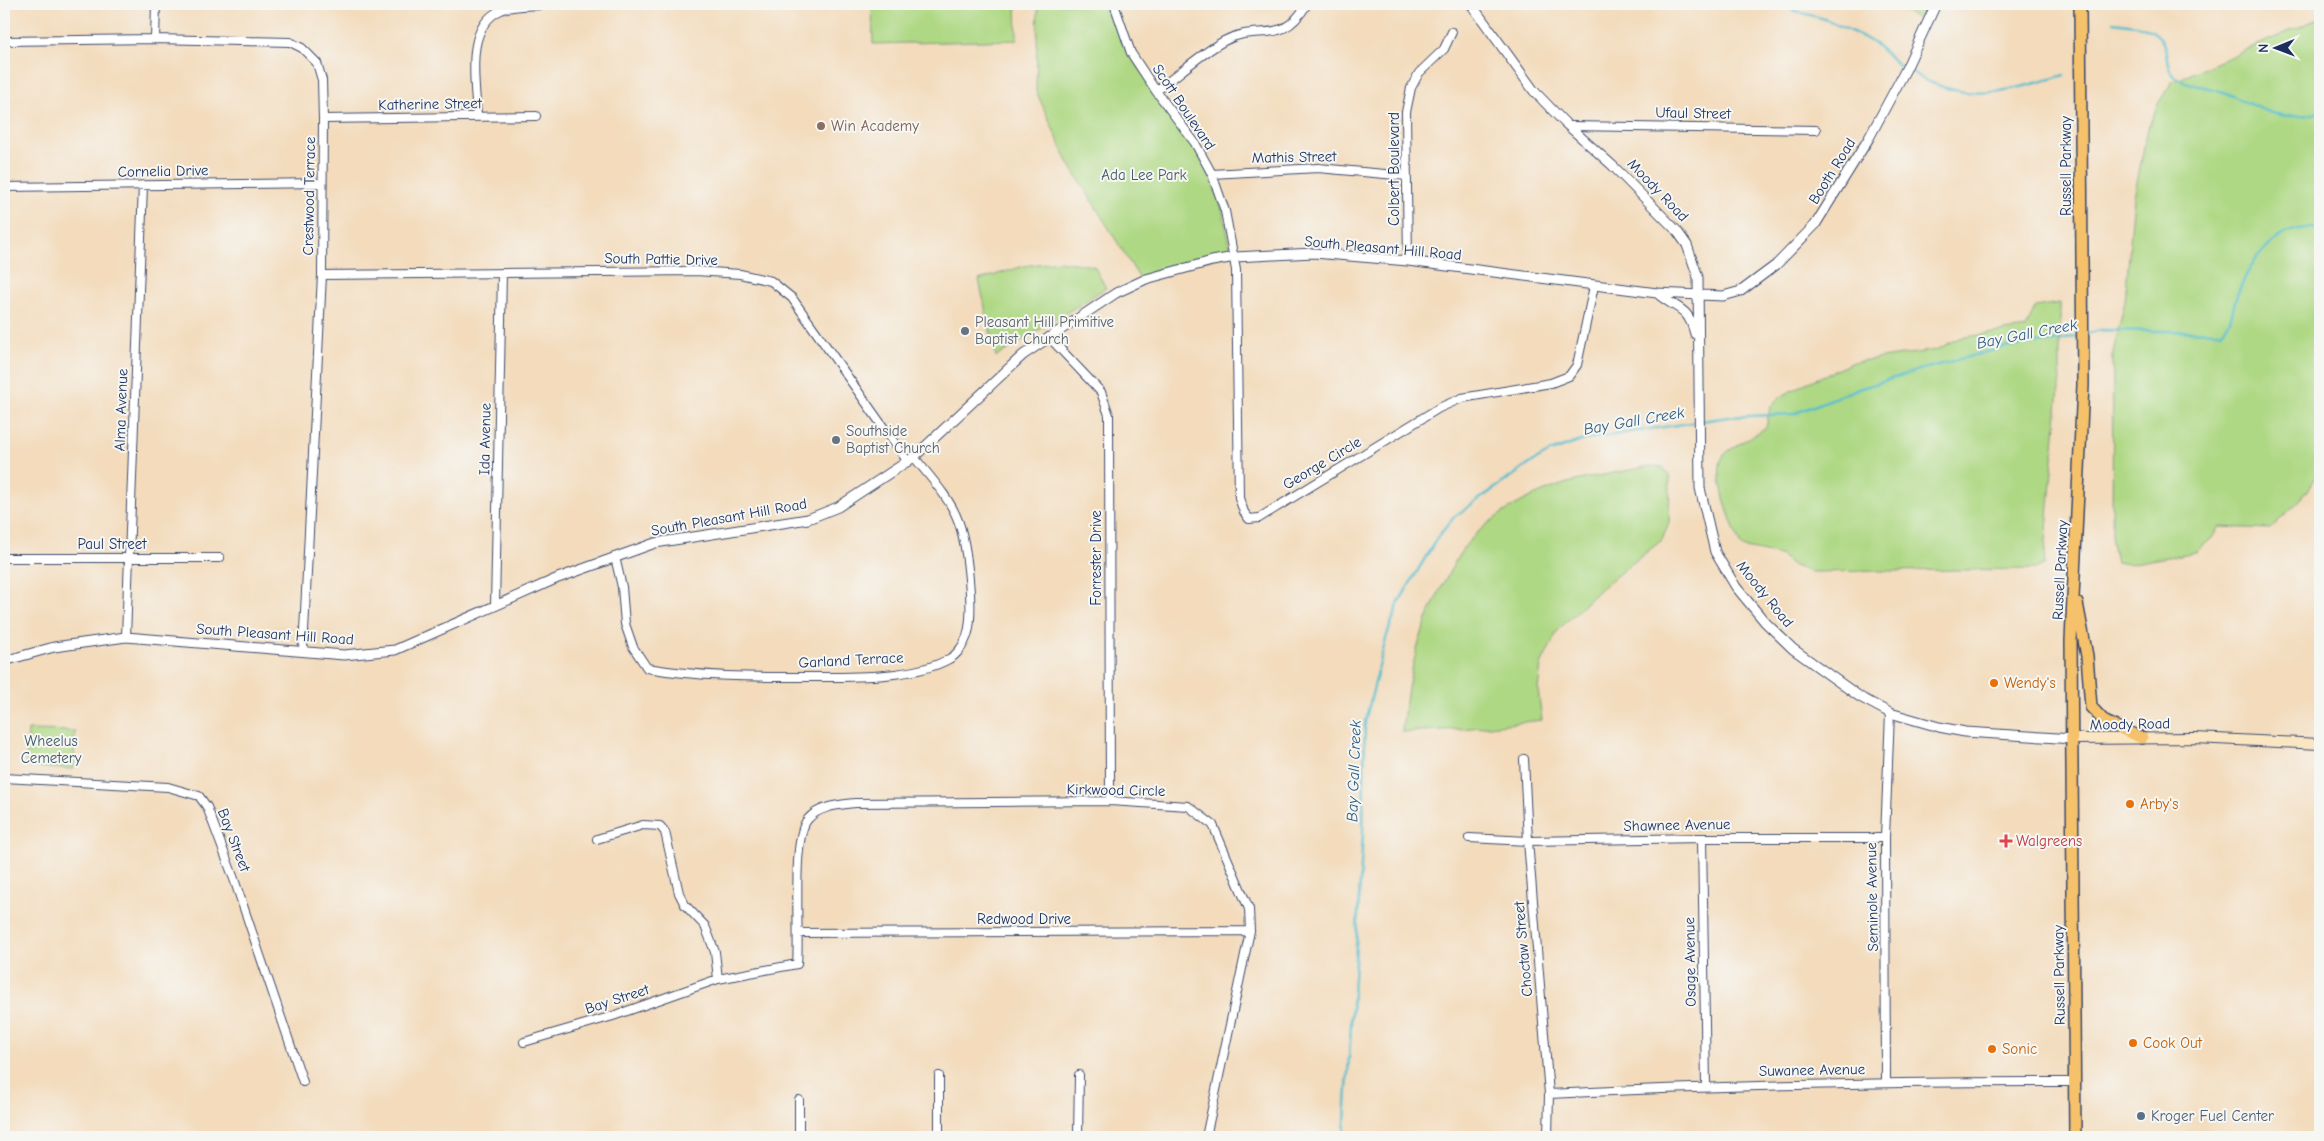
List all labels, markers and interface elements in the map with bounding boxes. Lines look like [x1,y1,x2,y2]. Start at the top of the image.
north arrow [2252,22,2302,72]
text: N [2255,44,2272,53]
street label: Scott Boulevard [1149,61,1219,153]
street label: Katherine Street [378,94,483,114]
street label: Ufaul Street [1655,103,1732,123]
street label: Colbert Boulevard [1385,112,1403,226]
street label: Russell Parkway [2057,116,2075,216]
place label: Win Academy [831,117,919,135]
marker: Win Academy [815,120,827,132]
street label: Booth Road [1805,135,1859,207]
street label: Crestwood Terrace [299,136,319,256]
street label: Mathis Street [1251,147,1337,167]
street label: Moody Road [1624,155,1692,225]
street label: Cornelia Drive [118,161,209,181]
park label: Ada Lee Park [1101,166,1187,184]
street label: South Pleasant Hill Road [1304,232,1462,264]
street label: South Pattie Drive [604,249,718,269]
place label: Pleasant Hill Primitive Baptist Church [975,313,1115,348]
water label: Bay Gall Creek [1975,315,2079,353]
marker: Pleasant Hill Primitive Baptist Church [959,325,971,337]
street label: Alma Avenue [111,368,131,452]
street label: Ida Avenue [475,402,495,475]
water label: Bay Gall Creek [1582,403,1686,439]
place label: Southside Baptist Church [846,422,940,457]
street label: George Circle [1280,432,1365,493]
marker: Southside Baptist Church [830,434,842,446]
street label: South Pleasant Hill Road [650,494,808,540]
street label: Forrester Drive [1087,510,1105,606]
street label: Russell Parkway [2048,519,2072,620]
street label: Paul Street [77,535,147,553]
street label: Moody Road [1733,557,1797,631]
street label: South Pleasant Hill Road [196,620,354,648]
street label: Garland Terrace [798,648,904,672]
place label: Wendy's [2004,674,2056,692]
marker: Wendy's [1988,677,2000,689]
street label: Moody Road [2090,714,2170,734]
water label: Bay Gall Creek [1343,719,1365,822]
park label: Wheelus Cemetery [21,732,82,767]
street label: Kirkwood Circle [1066,780,1166,800]
place label: Arby's [2140,795,2179,813]
marker: Arby's [2124,798,2136,810]
street label: Bay Street [214,806,255,875]
street label: Shawnee Avenue [1623,815,1731,835]
place label: Walgreens [2016,832,2082,850]
marker: Walgreens [2000,835,2012,847]
street label: Seminole Avenue [1862,842,1882,952]
street label: Choctaw Street [1510,900,1536,997]
street label: Redwood Drive [977,910,1071,928]
street label: Osage Avenue [1680,917,1700,1007]
street label: Russell Parkway [2049,925,2069,1025]
street label: Bay Street [583,980,652,1018]
place label: Cook Out [2143,1034,2203,1052]
marker: Cook Out [2127,1037,2139,1049]
place label: Sonic [2002,1040,2037,1058]
marker: Sonic [1986,1043,1998,1055]
street label: Suwanee Avenue [1759,1060,1866,1080]
place label: Kroger Fuel Center [2151,1107,2274,1125]
marker: Kroger Fuel Center [2135,1110,2147,1122]

